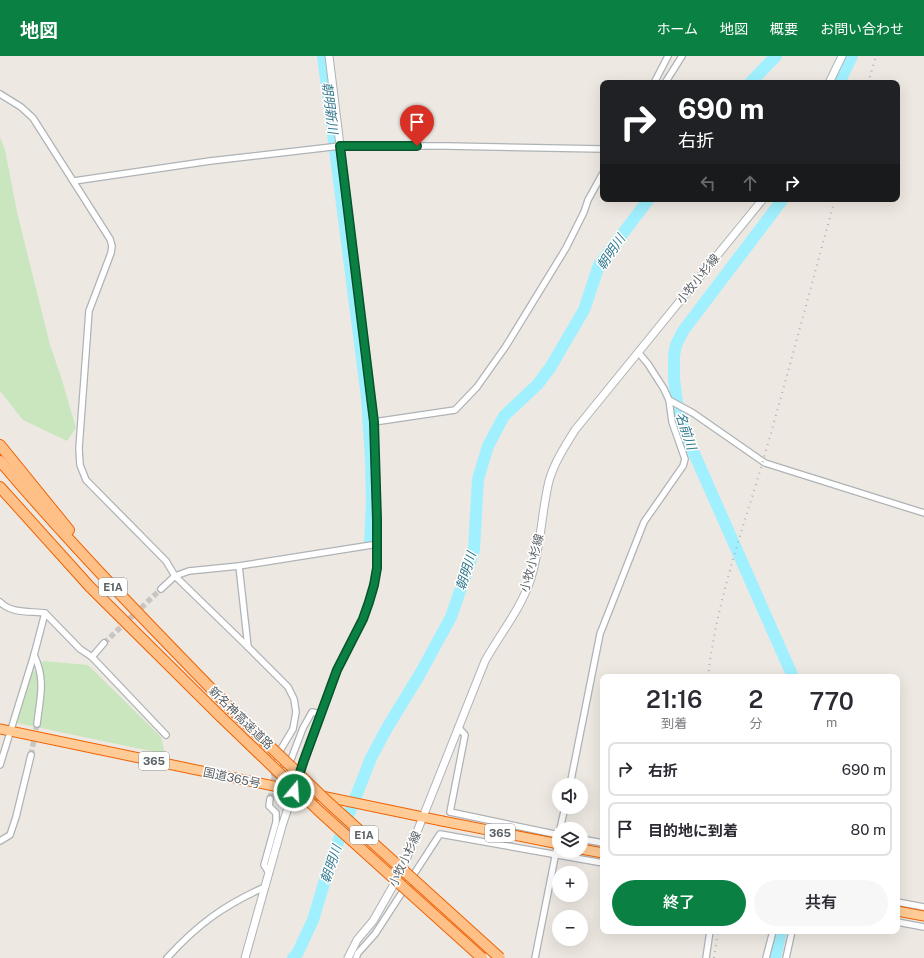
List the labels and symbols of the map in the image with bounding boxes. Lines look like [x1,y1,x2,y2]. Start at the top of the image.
water label: 朝明新川 [319,81,341,137]
pin [400,105,434,146]
water label: 朝明川 [594,230,629,272]
street label: 小牧小杉線 [674,251,722,307]
water label: 名前川 [673,410,700,454]
street label: 小牧小杉線 [517,532,547,594]
water label: 朝明川 [453,548,479,592]
road number: E1A [99,578,127,596]
street label: 新名神高速道路 [206,684,276,752]
road number: 365 [139,752,169,770]
street label: 国道365号 [202,765,262,791]
position arrow [273,770,315,812]
road number: 365 [485,824,515,842]
road number: E1A [350,826,378,844]
street label: 小牧小杉線 [386,829,424,889]
water label: 朝明川 [318,841,345,885]

